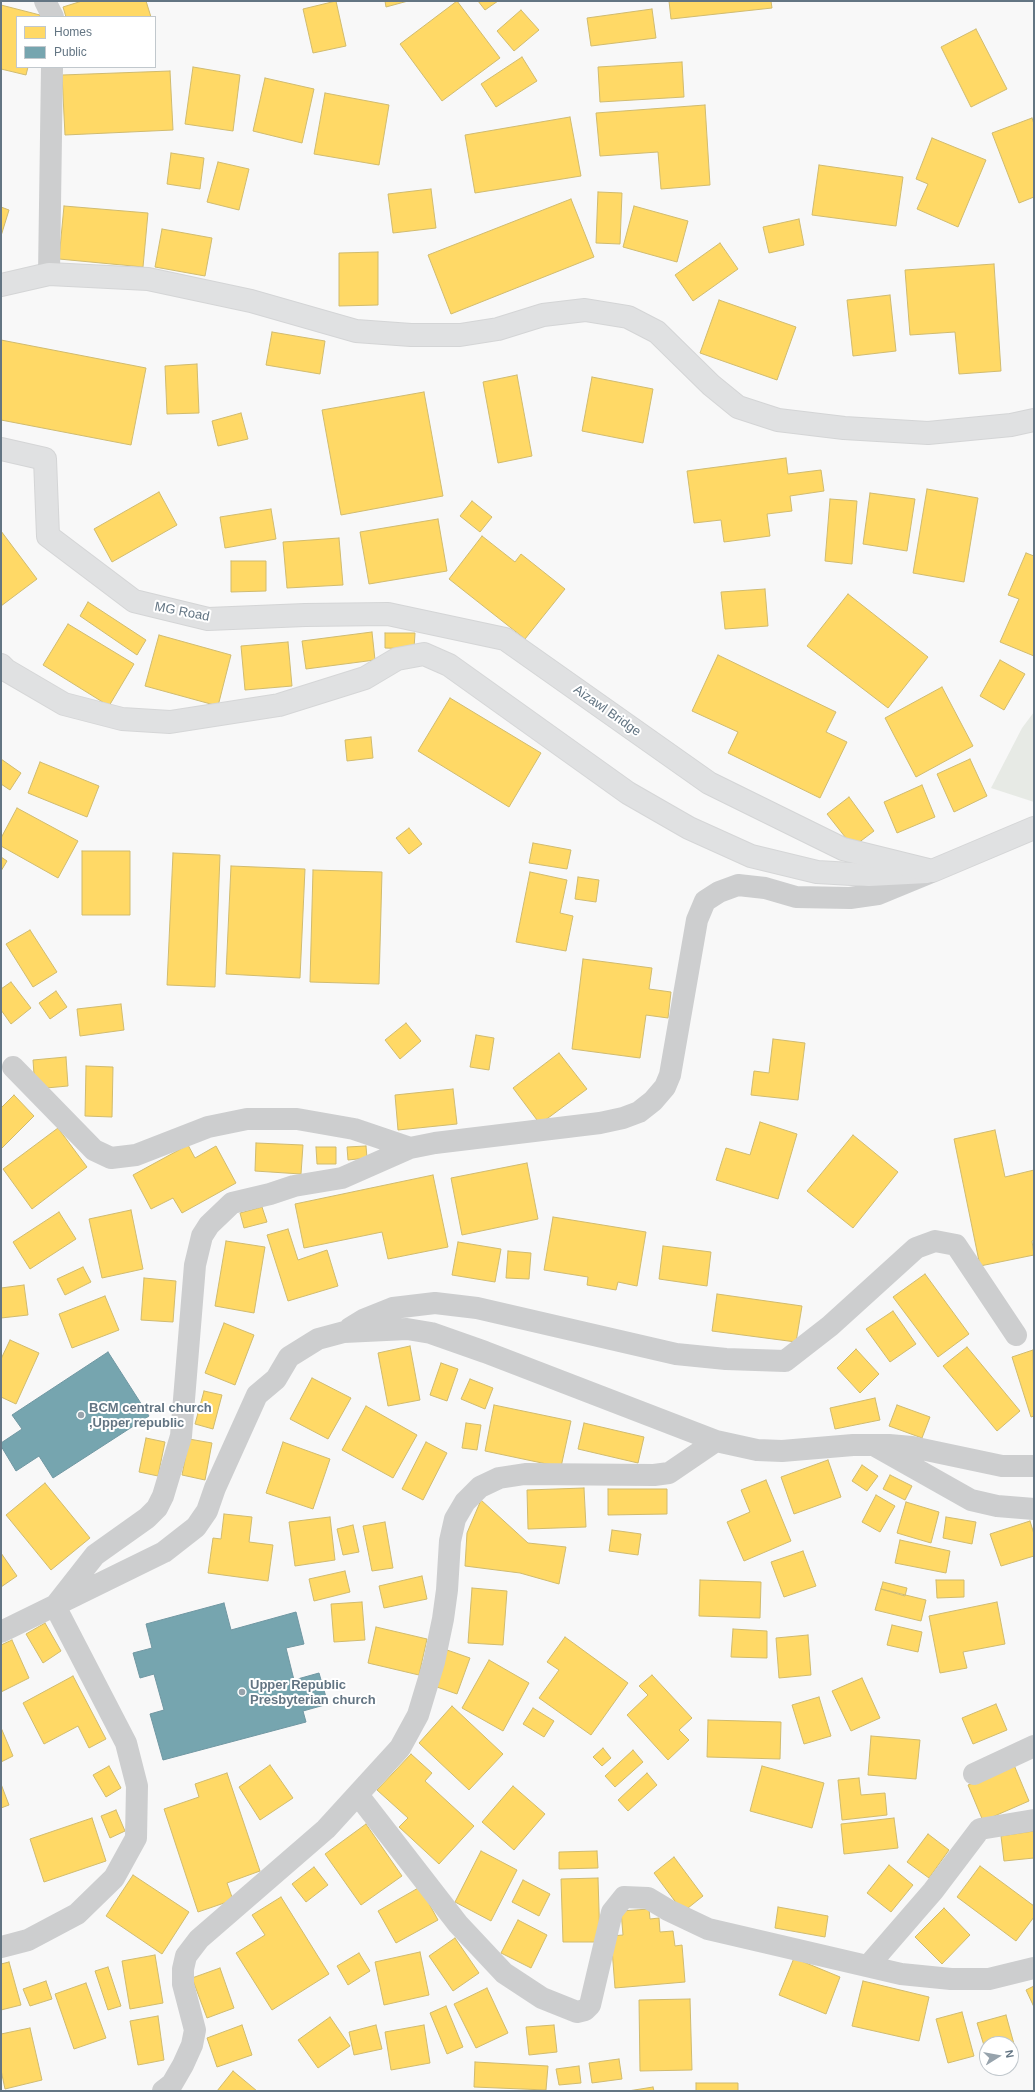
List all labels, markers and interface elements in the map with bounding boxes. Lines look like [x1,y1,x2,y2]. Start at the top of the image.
legend [16,16,156,68]
text: Homes [54,25,92,39]
text: Public [54,45,87,59]
street label: MG Road [153,599,211,625]
street label: Aizawl Bridge [570,682,644,740]
place label: BCM central church ,Upper republic [89,1400,212,1431]
marker: BCM central church ,Upper republic [76,1410,86,1420]
place label: Upper Republic Presbyterian church [250,1677,376,1708]
marker: Upper Republic Presbyterian church [237,1687,247,1697]
north arrow [979,2036,1019,2076]
text: N [1003,2049,1016,2059]

